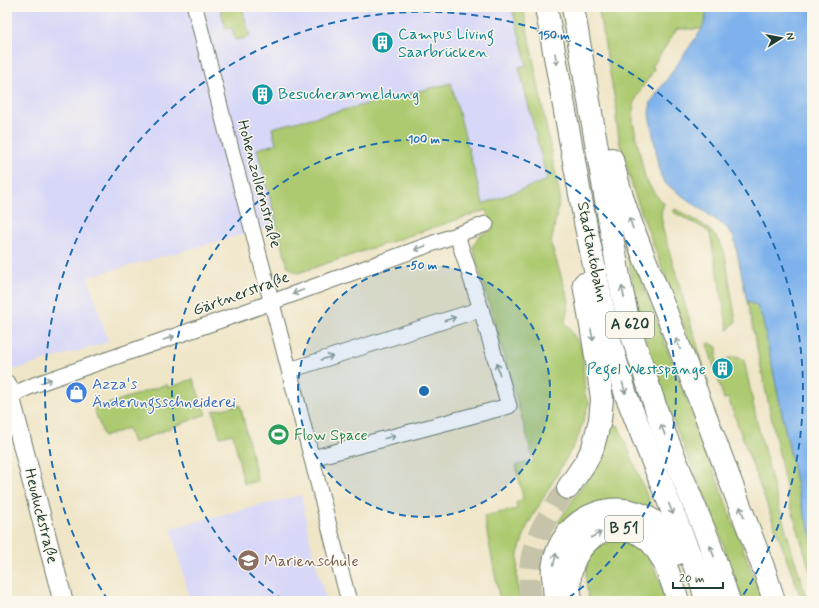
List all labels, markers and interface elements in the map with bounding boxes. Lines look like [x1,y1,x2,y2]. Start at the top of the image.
north arrow [761,18,801,58]
place label: Campus Living Saarbrücken [398,24,494,63]
text: 150 m [538,28,570,44]
building icon: Campus Living Saarbrücken [369,30,395,56]
text: N [782,31,797,41]
one-way arrow [552,52,560,65]
building icon: Besucheranmeldung [249,81,275,107]
place label: Besucheranmeldung [278,84,419,105]
street label: Hohenzollernstraße [232,118,286,251]
text: 100 m [408,132,441,148]
street label: Stadtautobahn [572,200,612,304]
one-way arrow [627,218,635,230]
one-way arrow [414,245,427,252]
text: 50 m [411,258,438,274]
street label: Gärtnerstraße [190,267,292,321]
one-way arrow [618,286,626,299]
one-way arrow [292,289,304,297]
road number: A 620 [606,312,654,338]
one-way arrow [444,315,457,322]
one-way arrow [589,328,597,341]
one-way arrow [162,334,175,341]
one-way arrow [674,339,682,351]
one-way arrow [320,354,333,361]
building icon: Pegel Westspange [709,356,735,382]
place label: Pegel Westspange [587,359,706,381]
one-way arrow [494,363,501,376]
place label: Azza's Änderungsschneiderei [92,374,236,414]
one-way arrow [39,376,51,384]
shop icon: Azza's Änderungsschneiderei [64,380,90,406]
one-way arrow [621,381,628,394]
centre of rings [417,384,431,398]
sports icon: Flow Space [265,422,291,448]
place label: Flow Space [294,425,368,446]
one-way arrow [659,425,667,437]
one-way arrow [384,433,397,441]
street label: Heuduckstraße [19,466,63,566]
one-way arrow [668,502,675,514]
one-way arrow [737,506,745,518]
road number: B 51 [605,516,643,542]
one-way arrow [590,531,602,539]
one-way arrow [708,544,715,557]
school or university icon: Marienschule [235,548,261,574]
place label: Marienschule [264,551,359,572]
one-way arrow [551,552,559,565]
scale bar [673,564,723,590]
text: 20 m [679,571,705,587]

